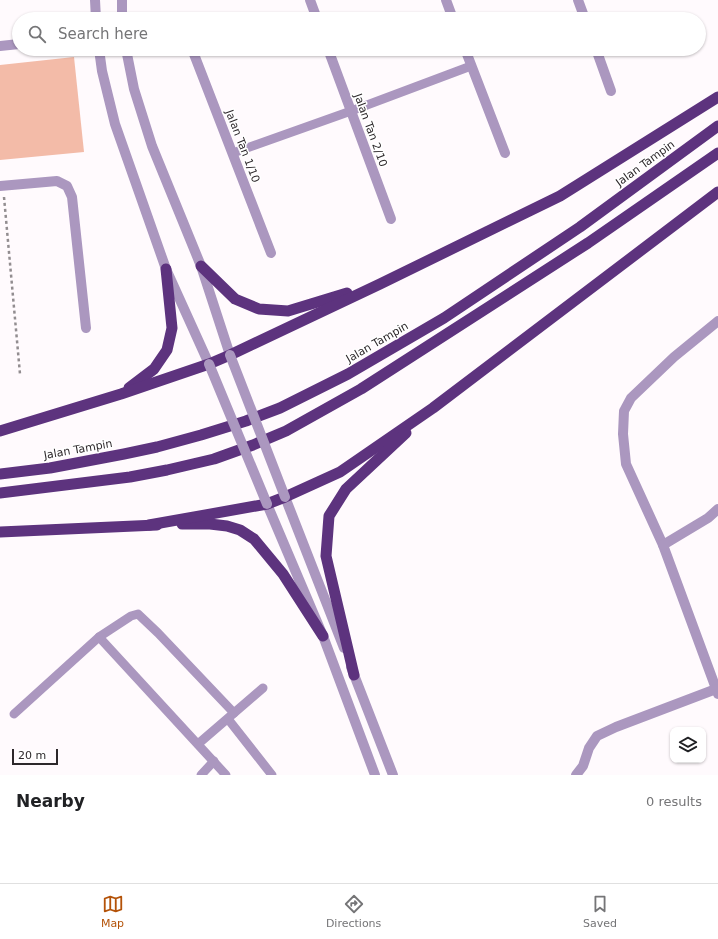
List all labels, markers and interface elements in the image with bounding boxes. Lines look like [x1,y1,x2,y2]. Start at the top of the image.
search box [12,12,706,56]
icon: search [26,23,48,45]
text: Search here [58,25,148,43]
street label: Jalan Tan 2/10 [351,91,390,169]
street label: Jalan Tan 1/10 [222,107,262,184]
street label: Jalan Tampin [613,138,677,190]
street label: Jalan Tampin [343,319,411,366]
street label: Jalan Tampin [42,437,114,462]
map controls [670,727,706,763]
button: layers [670,727,706,763]
scale bar [12,747,58,766]
text: 20 m [18,749,46,762]
text: Nearby [16,791,85,811]
text: 0 results [646,794,702,809]
tab: Map [101,893,124,930]
tab: Directions [326,893,381,930]
tab: Saved [583,893,617,930]

